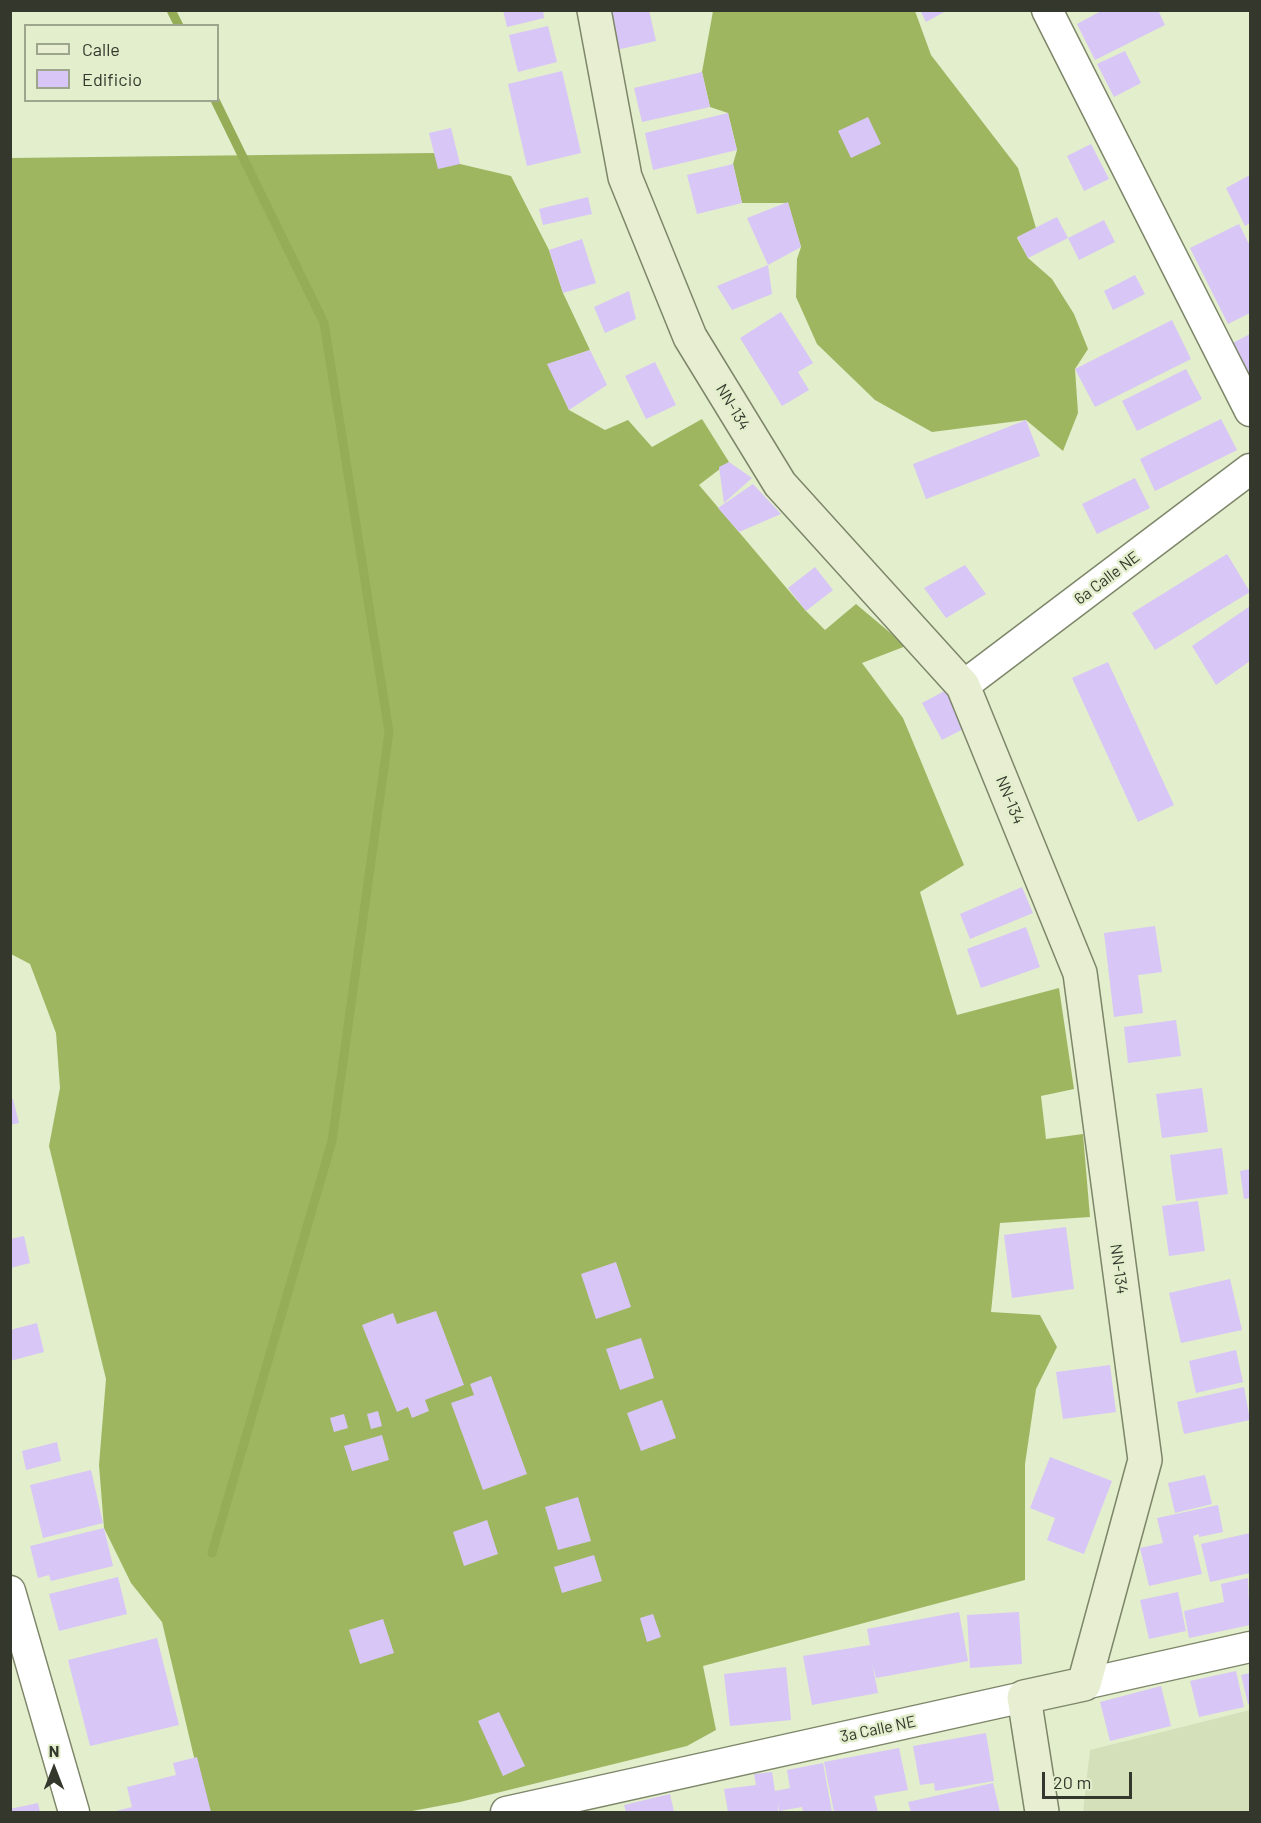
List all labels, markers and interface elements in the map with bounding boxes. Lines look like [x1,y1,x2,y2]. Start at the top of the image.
legend [24,24,219,102]
text: Calle [82,38,120,60]
text: Edificio [82,68,142,90]
street label: NN-134 [712,380,754,434]
street label: 6a Calle NE [1071,547,1143,609]
street label: NN-134 [992,773,1028,827]
street label: NN-134 [1106,1243,1132,1295]
street label: 3a Calle NE [838,1712,918,1746]
north arrow [24,1739,84,1799]
text: N [49,1741,59,1760]
scale bar [1045,1760,1135,1798]
text: 20 m [1053,1771,1091,1793]

